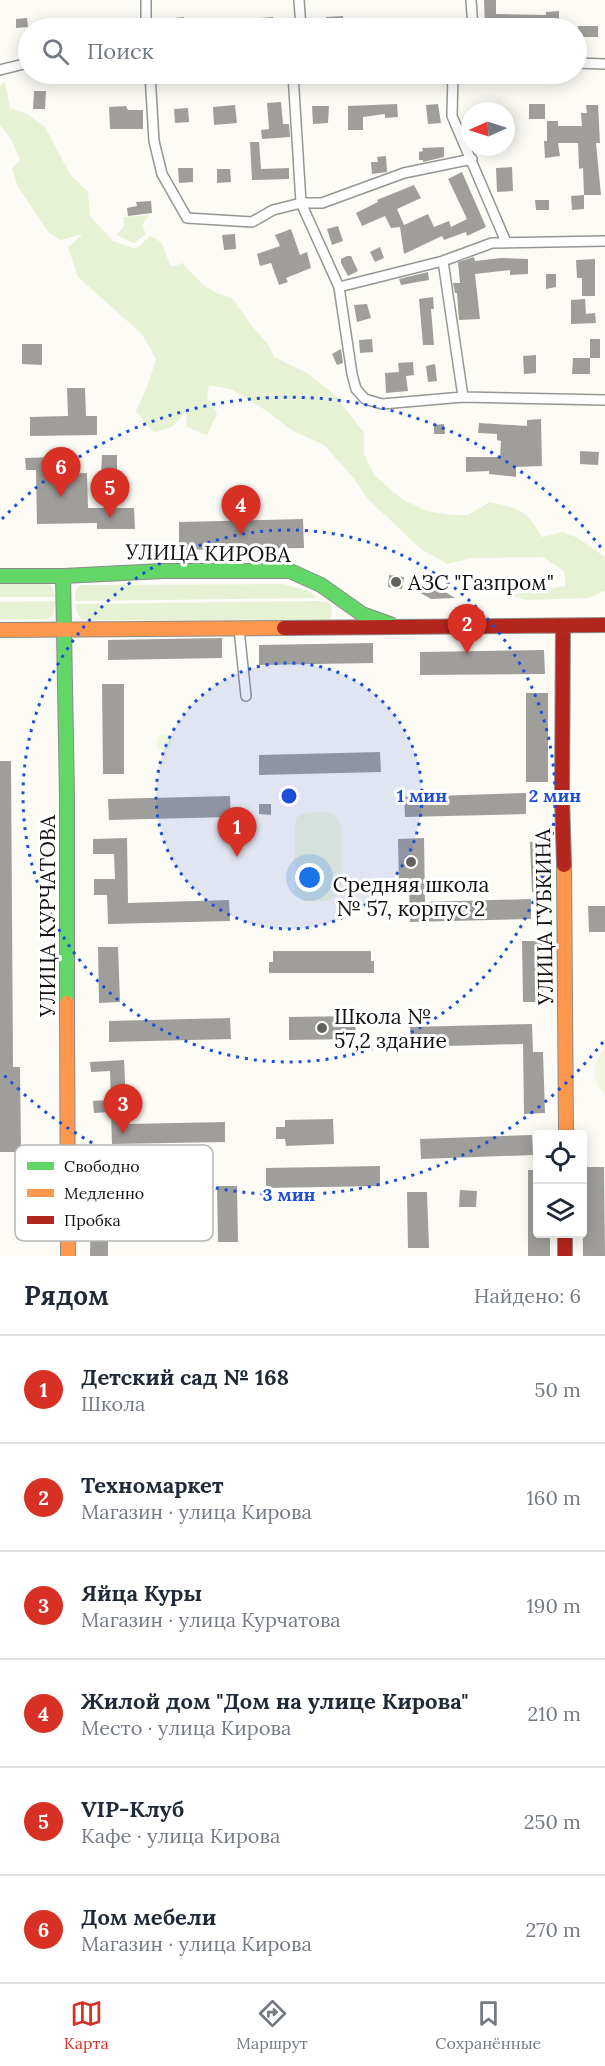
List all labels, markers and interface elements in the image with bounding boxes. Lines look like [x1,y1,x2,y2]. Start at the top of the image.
search box [18,18,587,84]
icon: search [39,35,72,68]
text: Поиск [87,37,153,65]
north arrow [461,102,515,156]
pin: 6 [42,448,80,497]
pin: 5 [90,468,130,518]
pin: 4 [222,486,260,535]
street label: УЛИЦА КИРОВА [124,538,292,568]
place label: АЗС "Газпром" [407,569,554,596]
marker: АЗС "Газпром" [389,575,403,589]
pin: 2 [448,604,486,654]
text: 1 мин [397,784,447,807]
text: 2 мин [529,784,581,807]
centre of rings [279,786,299,806]
pin: 1 [218,808,256,857]
street label: УЛИЦА КУРЧАТОВА [34,814,61,1018]
street label: УЛИЦА ГУБКИНА [529,828,559,1006]
marker: Средняя школа № 57, корпус 2 [404,855,418,869]
your location [295,863,324,892]
place label: Средняя школа № 57, корпус 2 [333,871,489,922]
place label: Школа № 57,2 здание [334,1003,447,1054]
marker: Школа № 57,2 здание [315,1021,329,1035]
pin: 3 [104,1084,142,1134]
map controls [533,1130,587,1238]
button: locate [533,1130,587,1184]
legend [15,1145,213,1241]
text: Свободно [64,1156,140,1176]
text: Медленно [64,1183,144,1203]
text: 3 мин [262,1183,316,1206]
button: layers [533,1184,587,1238]
text: Пробка [64,1210,121,1230]
text: Рядом [24,1279,109,1312]
text: Найдено: 6 [474,1283,581,1308]
text: Детский сад № 168 [81,1363,289,1391]
text: 1 [39,1377,48,1402]
text: 50 m [535,1377,581,1402]
text: Школа [81,1391,145,1416]
text: Техномаркет [81,1471,223,1499]
text: 2 [38,1485,49,1510]
text: 160 m [527,1485,581,1510]
text: Магазин · улица Кирова [81,1499,312,1524]
text: Яйца Куры [81,1579,202,1607]
text: 3 [38,1593,49,1618]
text: 190 m [527,1593,581,1618]
text: Магазин · улица Курчатова [81,1607,341,1632]
text: Жилой дом "Дом на улице Кирова" [81,1687,468,1715]
text: 4 [38,1701,49,1726]
text: 210 m [527,1701,581,1726]
text: Место · улица Кирова [81,1715,291,1740]
text: VIP-Клуб [81,1795,184,1823]
text: 5 [38,1809,49,1834]
text: 250 m [524,1809,581,1834]
text: Кафе · улица Кирова [81,1823,280,1848]
text: Дом мебели [81,1903,216,1931]
text: 6 [38,1917,49,1942]
text: 270 m [525,1917,581,1942]
text: Магазин · улица Кирова [81,1931,312,1956]
tab: Карта [64,1997,109,2053]
tab: Маршрут [236,1997,308,2053]
tab: Сохранённые [435,1997,541,2053]

